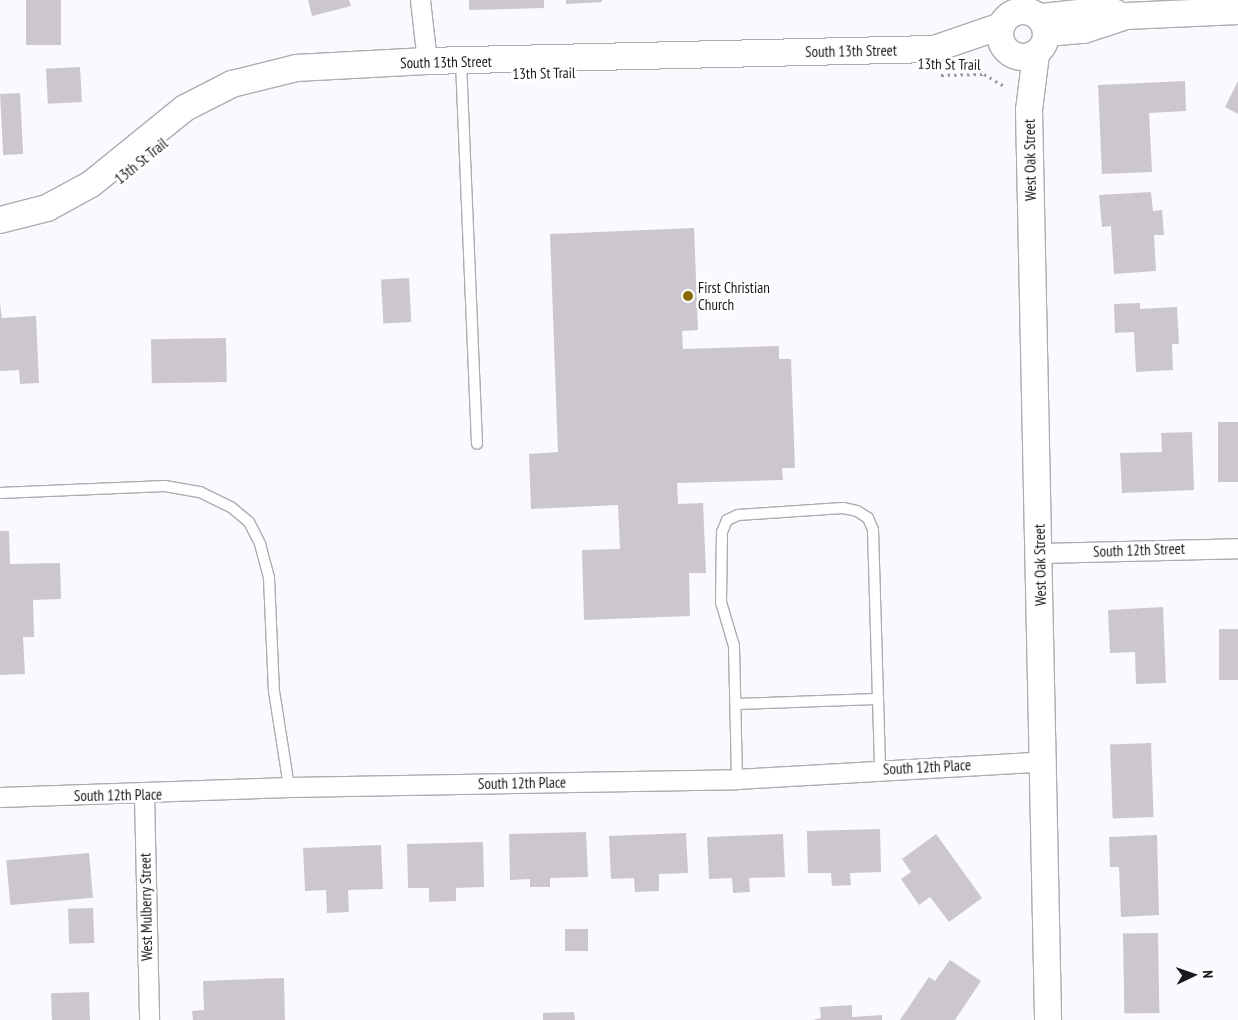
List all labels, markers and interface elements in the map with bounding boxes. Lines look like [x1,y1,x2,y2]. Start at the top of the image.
street label: South 13th Street [805,41,897,61]
street label: South 13th Street [400,52,492,72]
street label: 13th St Trail [917,54,981,74]
street label: 13th St Trail [512,63,576,83]
street label: West Oak Street [1020,119,1040,201]
street label: 13th St Trail [111,134,171,188]
place label: First Christian Church [698,278,770,313]
marker: First Christian Church [682,290,694,302]
street label: West Oak Street [1030,524,1050,606]
street label: South 12th Street [1093,539,1185,561]
street label: South 12th Place [882,756,972,778]
street label: South 12th Place [478,773,566,793]
street label: South 12th Place [74,785,162,805]
street label: West Mulberry Street [136,853,156,961]
north arrow [1168,950,1218,1000]
text: N [1199,970,1217,978]

